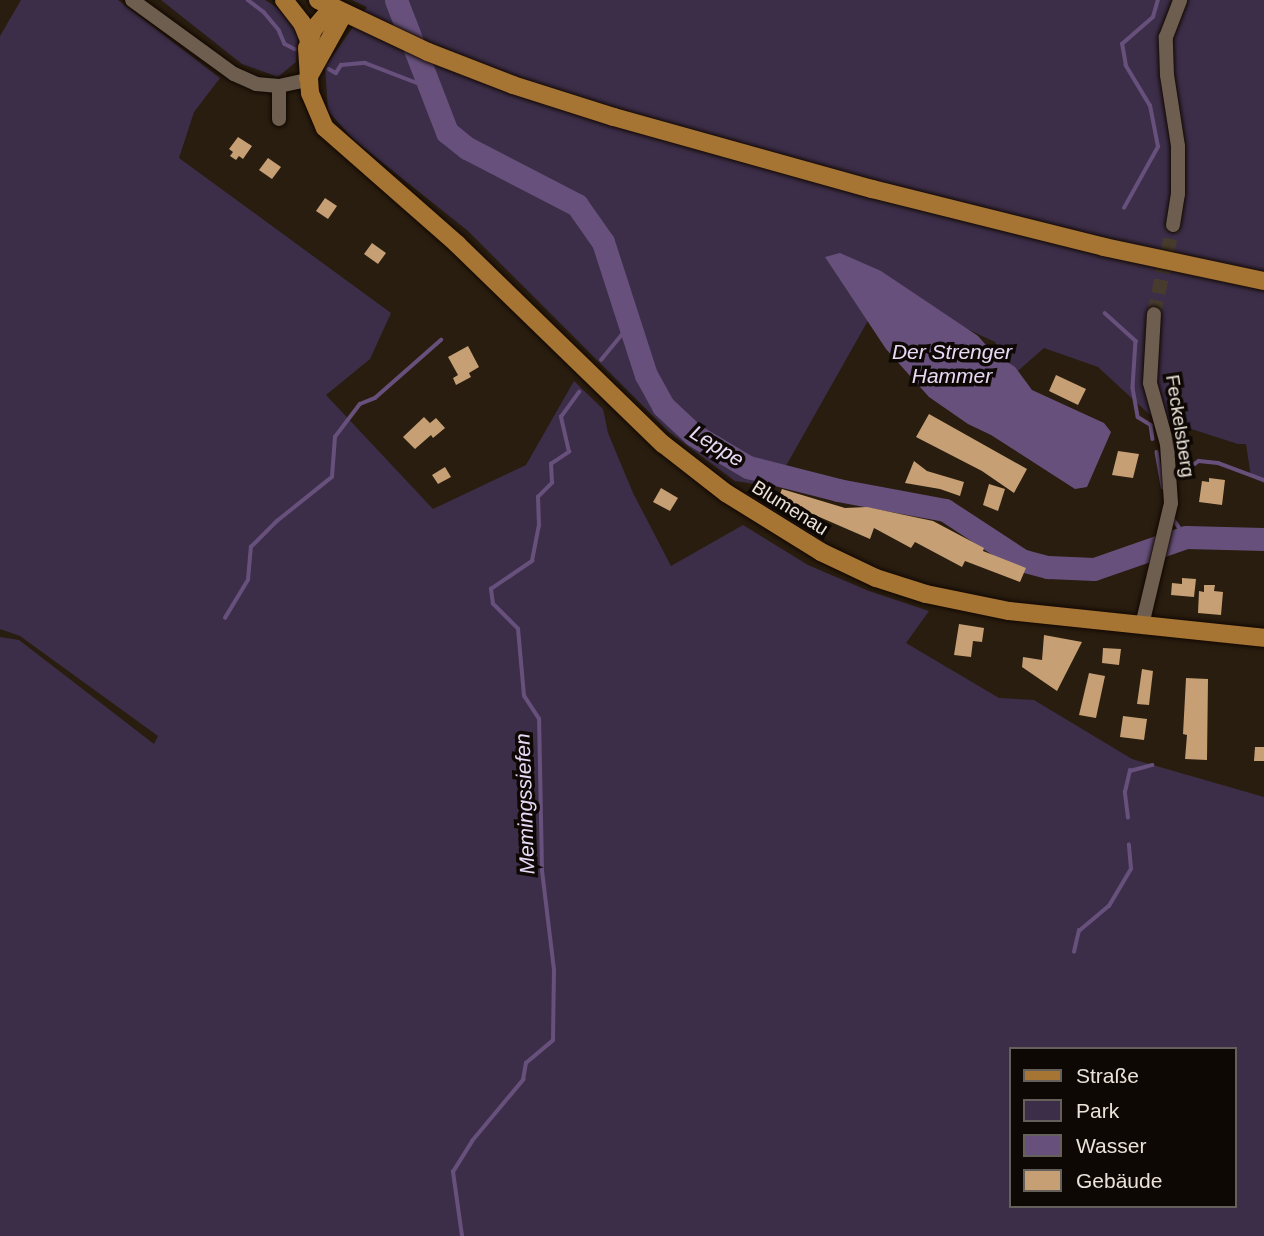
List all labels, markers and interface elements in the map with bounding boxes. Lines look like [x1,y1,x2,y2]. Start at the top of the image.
water label: Der Strenger Hammer [892,339,1012,389]
street label: Feckelsberg [1161,373,1199,479]
water label: Leppe [686,420,748,472]
street label: Blumenau [748,476,832,540]
water label: Memingssiefen [510,733,540,875]
legend [1009,1047,1236,1208]
text: Straße [1076,1064,1139,1087]
text: Park [1076,1099,1119,1122]
text: Wasser [1076,1134,1146,1157]
text: Gebäude [1076,1169,1162,1192]

